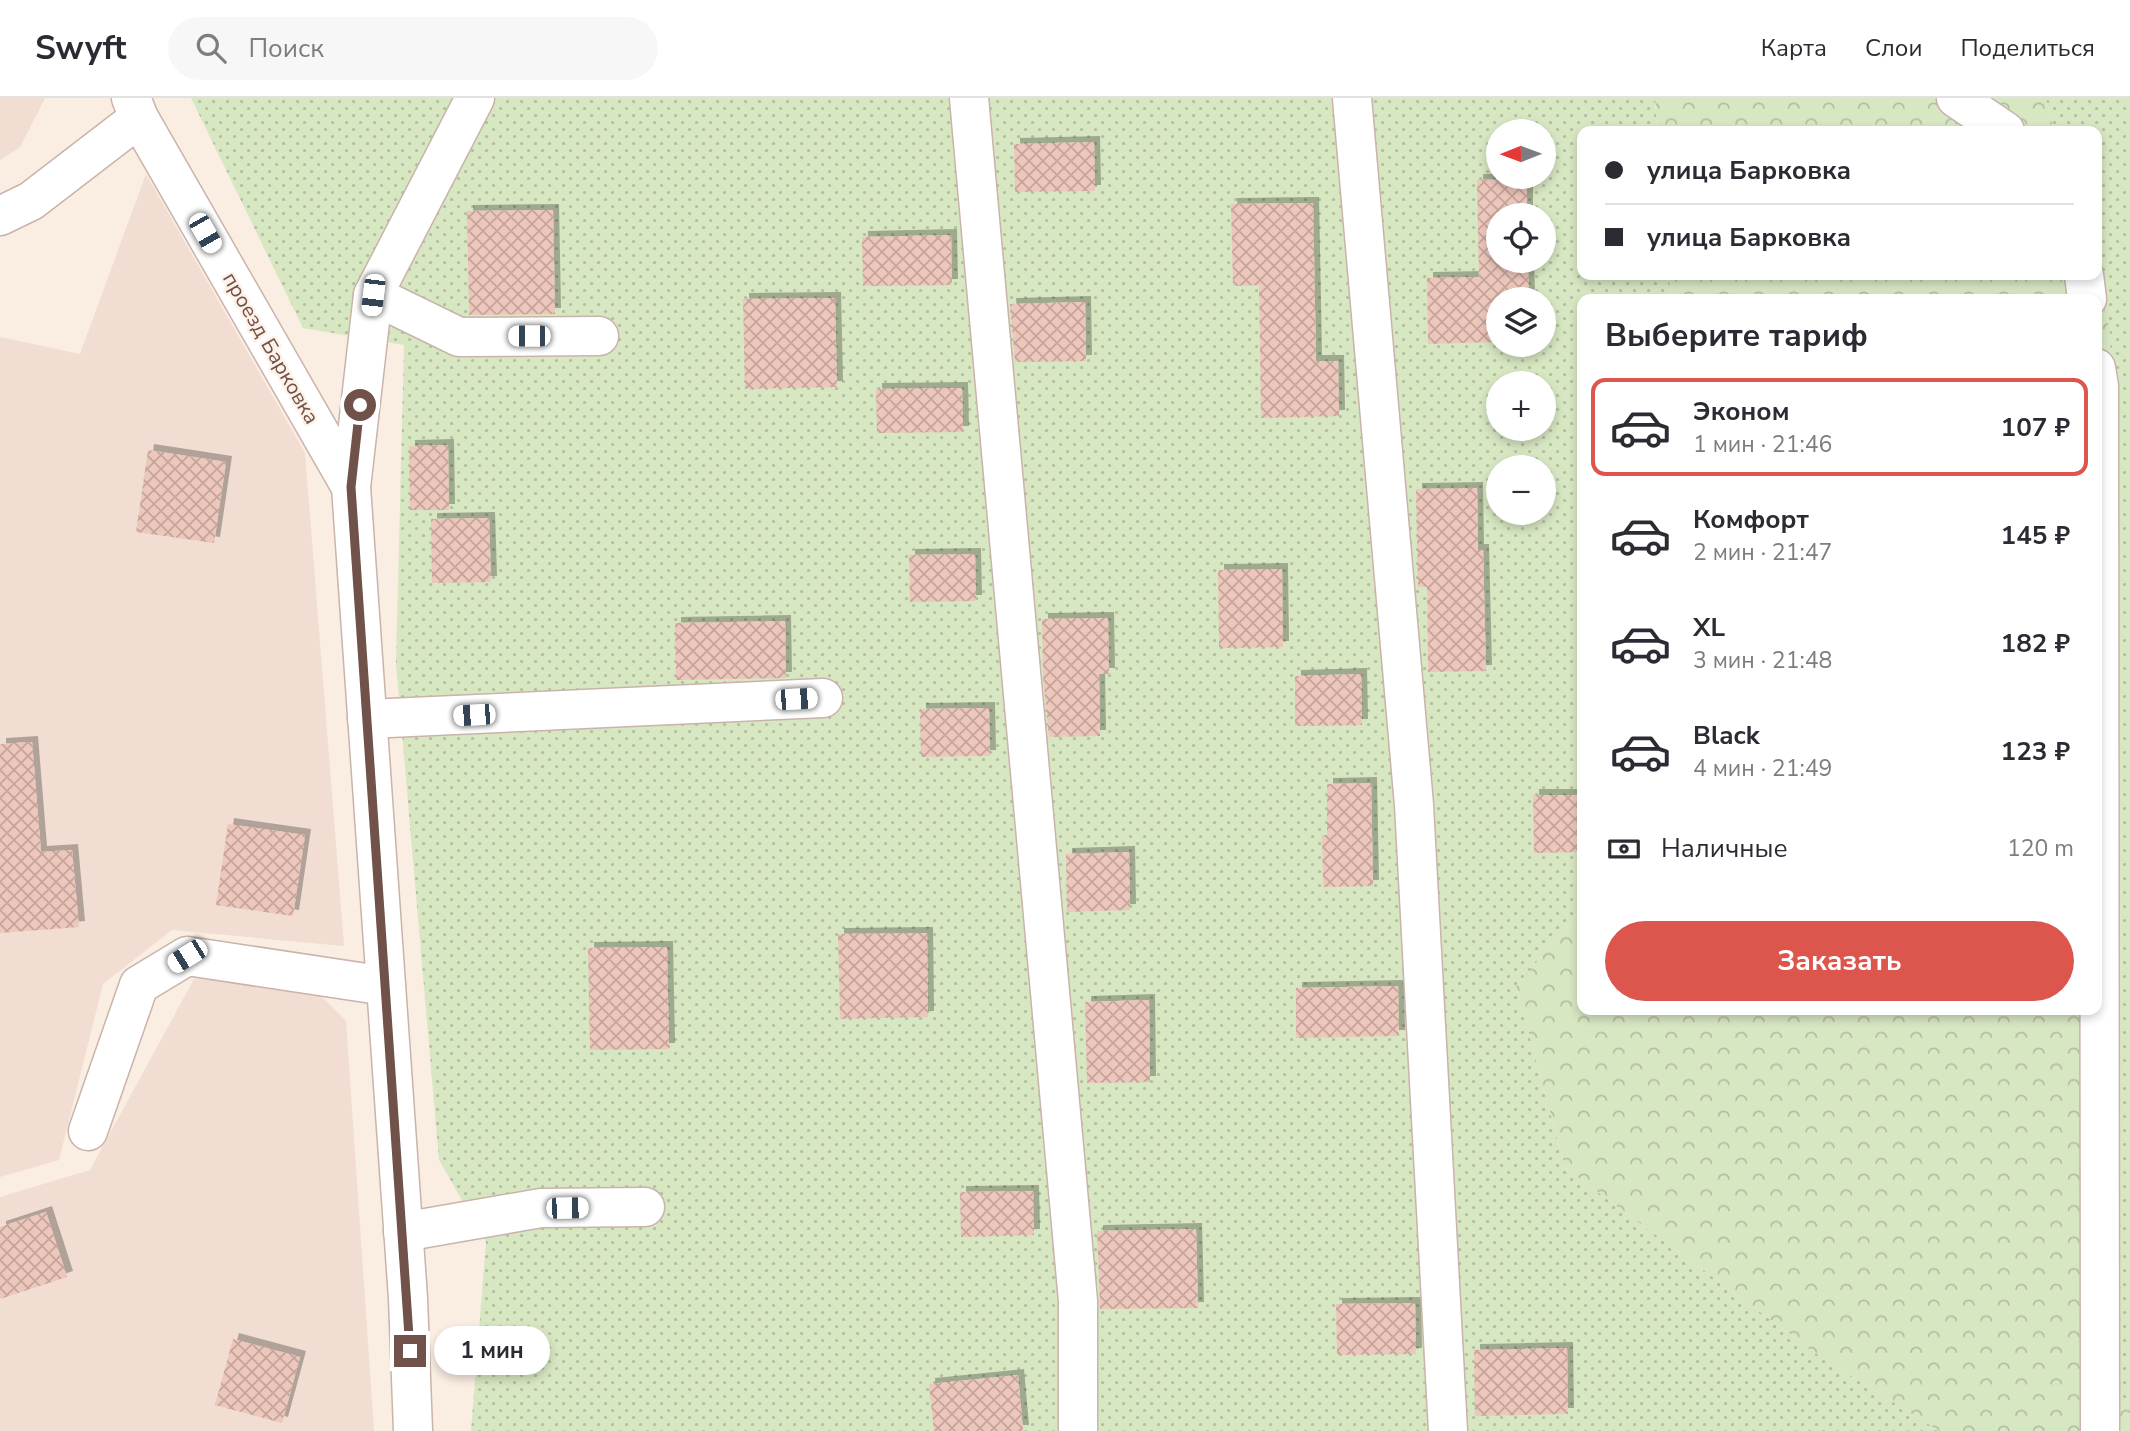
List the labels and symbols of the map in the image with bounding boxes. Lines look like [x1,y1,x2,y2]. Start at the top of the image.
north arrow [1486,119,1556,189]
car [186,210,225,256]
street label: проезд Барковка [216,267,326,429]
car [361,273,386,317]
car [509,326,551,347]
route start [344,389,376,421]
car [775,687,818,711]
car [453,703,496,727]
car [164,936,211,976]
car [546,1197,589,1219]
callout: 1 мин [434,1326,550,1376]
route end [394,1335,426,1367]

